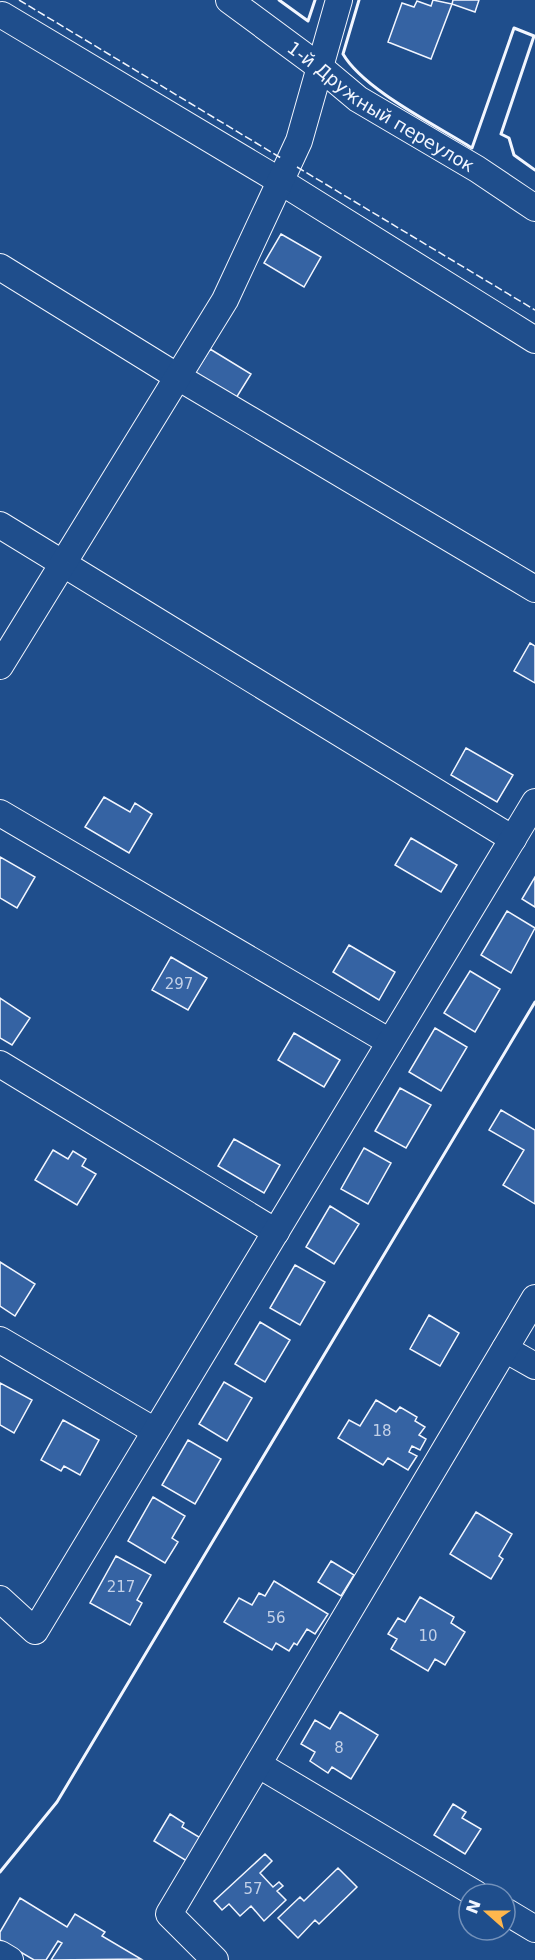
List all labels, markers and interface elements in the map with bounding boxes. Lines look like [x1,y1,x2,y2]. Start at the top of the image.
street label: 1-й Дружный переулок [284,37,479,176]
house number: 297 [165,975,193,993]
house number: 18 [372,1422,392,1440]
house number: 217 [107,1578,135,1596]
house number: 56 [266,1609,286,1627]
house number: 10 [418,1627,438,1645]
house number: 8 [334,1739,344,1757]
house number: 57 [243,1880,263,1898]
north arrow [457,1882,517,1942]
text: N [462,1897,485,1916]

